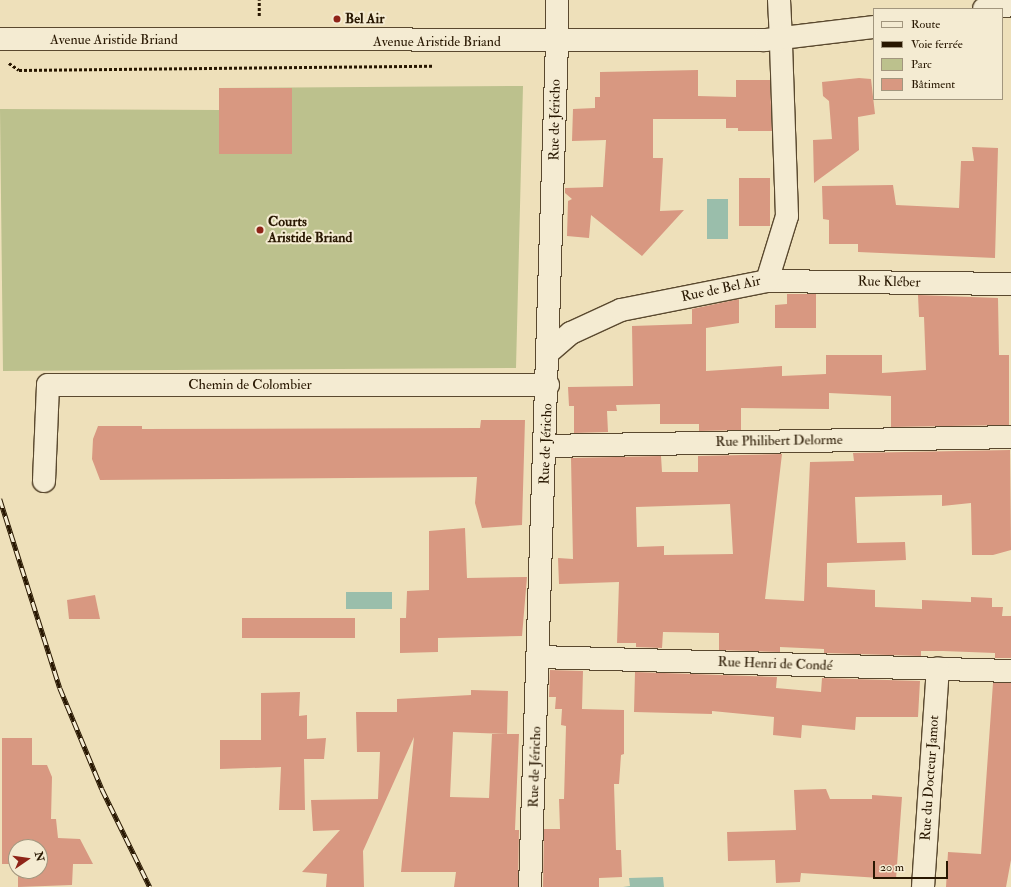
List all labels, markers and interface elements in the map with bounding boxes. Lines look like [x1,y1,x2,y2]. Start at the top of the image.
legend [873,8,1003,100]
place label: Bel Air [345,11,384,27]
marker: Bel Air [332,14,342,24]
text: Route [911,17,940,32]
street label: Avenue Aristide Briand [50,32,178,48]
street label: Avenue Aristide Briand [373,34,501,50]
text: Voie ferrée [911,37,963,52]
text: Parc [911,57,932,72]
text: Bâtiment [911,77,955,92]
street label: Rue de Jéricho [546,79,564,161]
place label: Courts Aristide Briand [268,214,352,246]
marker: Courts Aristide Briand [255,225,265,235]
street label: Rue de Bel Air [680,272,762,306]
street label: Rue Kléber [857,273,921,291]
street label: Chemin de Colombier [188,377,312,393]
street label: Rue de Jéricho [536,403,556,485]
street label: Rue Philibert Delorme [715,431,843,451]
street label: Rue Henri de Condé [717,654,833,674]
street label: Rue du Docteur Jamot [917,715,943,841]
street label: Rue de Jéricho [525,726,545,808]
north arrow [8,839,48,879]
text: N [32,850,47,863]
scale bar [875,853,950,879]
text: 20 m [880,860,904,875]

